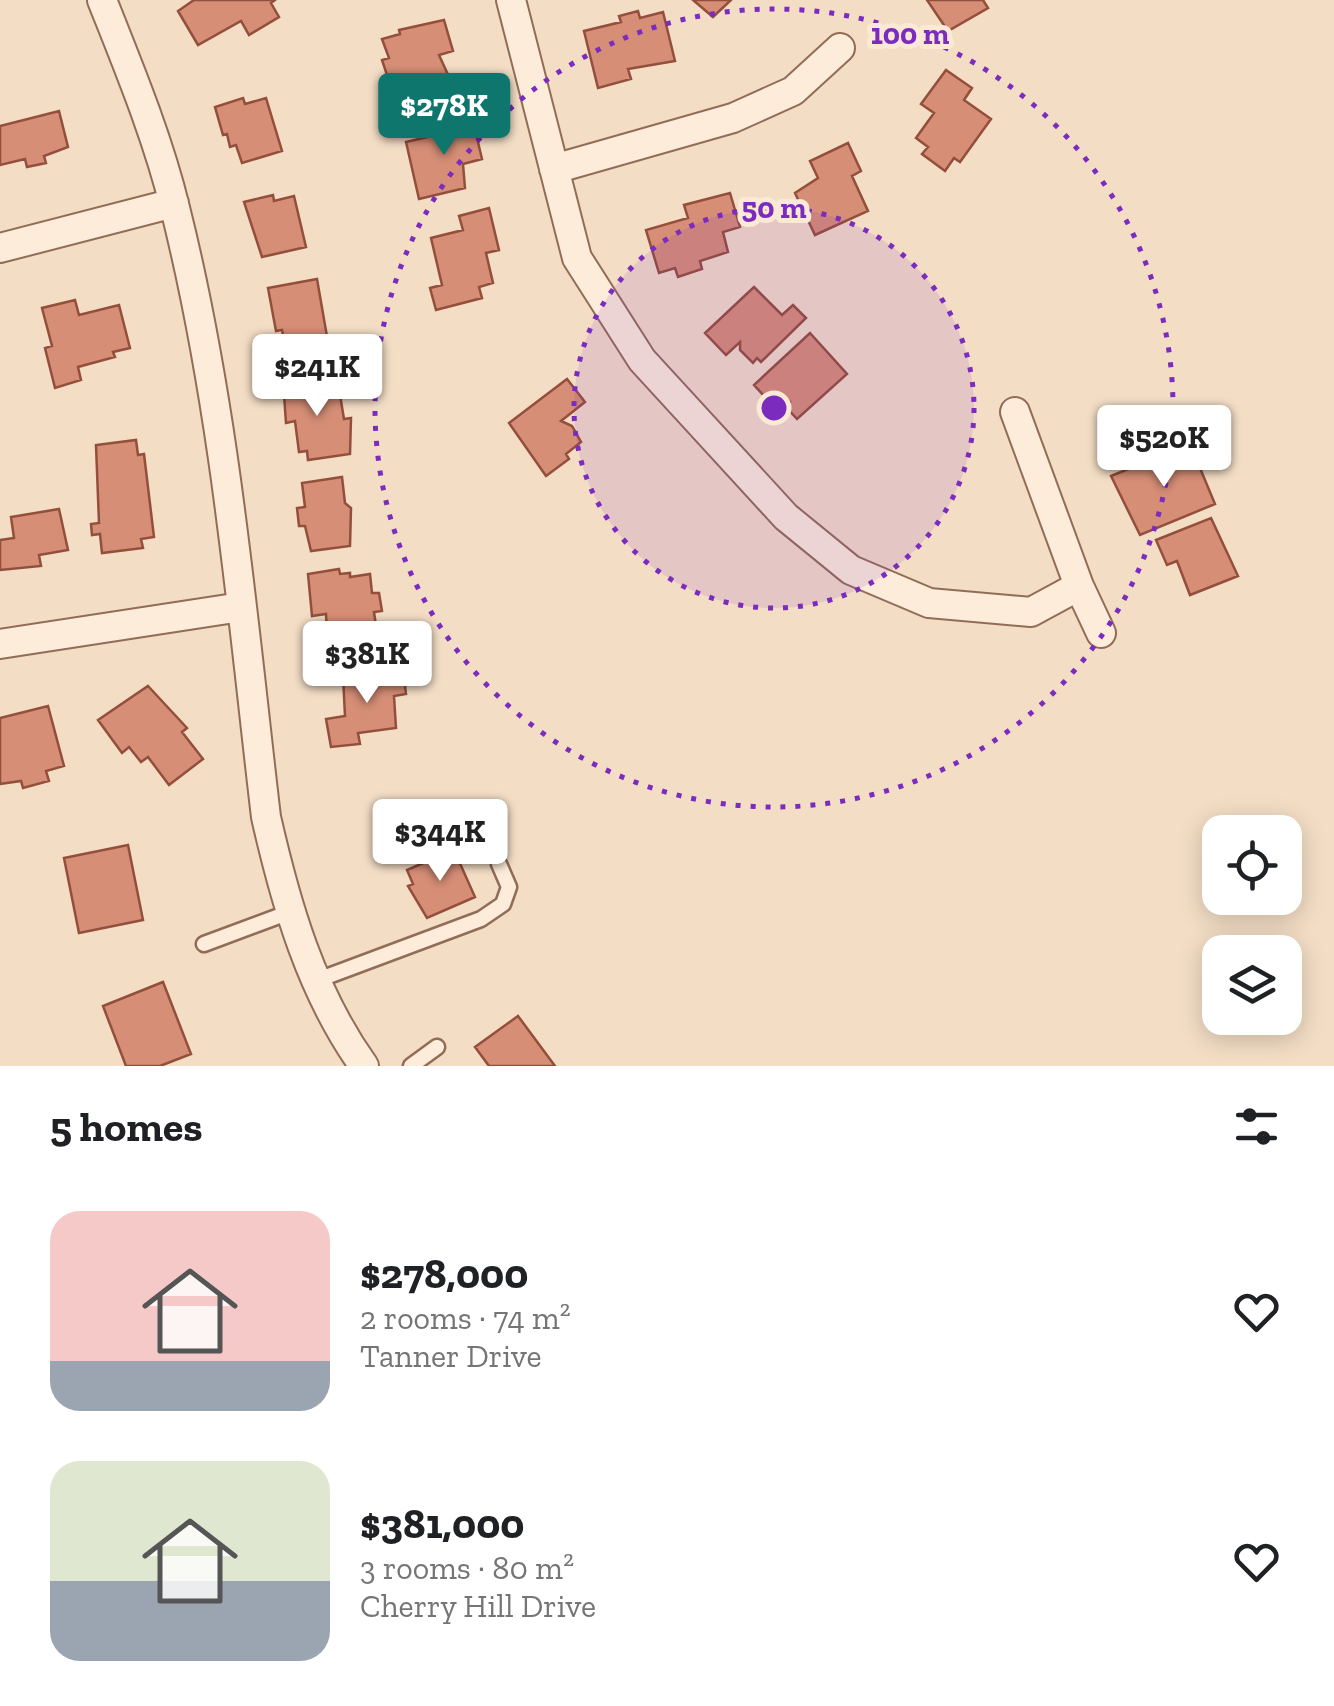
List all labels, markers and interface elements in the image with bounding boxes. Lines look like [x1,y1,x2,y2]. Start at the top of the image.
text: 100 m [871,16,949,52]
pin: $278K [374,73,514,158]
text: $278K [400,86,488,124]
text: 50 m [742,190,806,226]
pin: $241K [247,334,387,419]
text: $241K [274,347,360,385]
centre of rings [756,390,792,426]
pin: $520K [1094,405,1234,490]
text: $520K [1119,418,1209,456]
pin: $381K [297,621,437,706]
text: $381K [325,634,409,672]
pin: $344K [370,799,510,884]
text: $344K [395,812,485,850]
map controls [1202,815,1302,1035]
button: locate [1202,815,1302,915]
button: layers [1202,935,1302,1035]
icon: filters [1229,1099,1284,1154]
text: 5 homes [50,1101,203,1152]
text: $278,000 [360,1248,529,1299]
icon: home [130,1251,250,1371]
icon: heart [1229,1284,1284,1339]
text: 2 rooms · 74 m² [360,1299,571,1337]
text: Tanner Drive [360,1337,542,1375]
text: $381,000 [360,1498,525,1549]
icon: home [130,1501,250,1621]
icon: heart [1229,1534,1284,1589]
text: 3 rooms · 80 m² [360,1549,574,1587]
text: Cherry Hill Drive [360,1587,596,1625]

